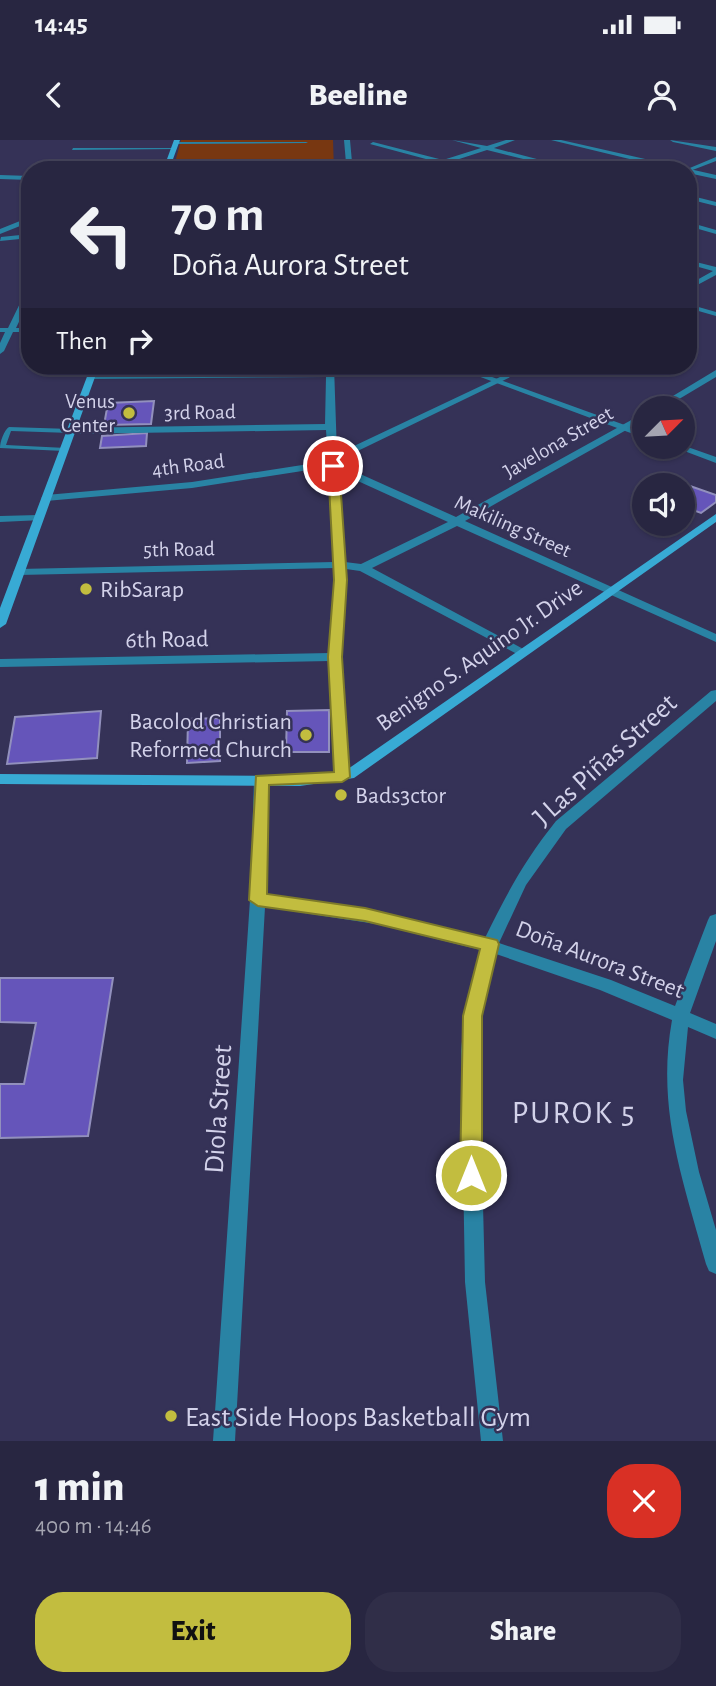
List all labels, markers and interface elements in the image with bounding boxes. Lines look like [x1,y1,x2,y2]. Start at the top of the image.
text: 14:45 [35,11,88,37]
icon: back [35,76,73,114]
icon: person [643,76,681,114]
text: Beeline [308,79,408,111]
icon: left [56,189,147,280]
text: 70 m [171,191,265,240]
text: Doña Aurora Street [171,249,409,281]
icon: right [121,322,159,360]
text: Then [56,328,107,354]
place label: Venus Center [61,391,115,436]
north arrow [632,396,695,458]
map controls [632,396,695,536]
street label: 3rd Road [164,401,236,424]
street label: Javelona Street [500,403,617,482]
marker: Venus Center [121,405,137,421]
pin [303,436,363,496]
icon: arrive [314,447,352,485]
street label: 4th Road [151,451,226,480]
button: sound [632,473,695,536]
street label: Makiling Street [451,491,574,562]
street label: 5th Road [143,538,215,561]
street label: Benigno S. Aquino Jr. Drive [372,576,587,736]
place label: RibSarap [100,578,184,602]
marker: RibSarap [78,581,94,597]
street label: 6th Road [125,627,209,653]
street label: J Las Piñas Street [528,689,683,832]
place label: Bacolod Christian Reformed Church [129,710,292,762]
marker: Bacolod Christian Reformed Church [298,727,314,743]
place label: Bads3ctor [355,784,446,808]
marker: Bads3ctor [333,787,349,803]
street label: Doña Aurora Street [512,917,687,1003]
street label: Diola Street [201,1044,237,1174]
district label: PUROK 5 [512,1097,636,1129]
position arrow [434,1138,508,1212]
place label: East Side Hoops Basketball Gym [185,1404,531,1432]
marker: East Side Hoops Basketball Gym [163,1408,179,1424]
button: close [607,1464,681,1538]
text: 1 min [35,1466,124,1508]
text: 400 m · 14:46 [35,1515,152,1538]
button: Exit [35,1592,351,1672]
button: Share [365,1592,681,1672]

